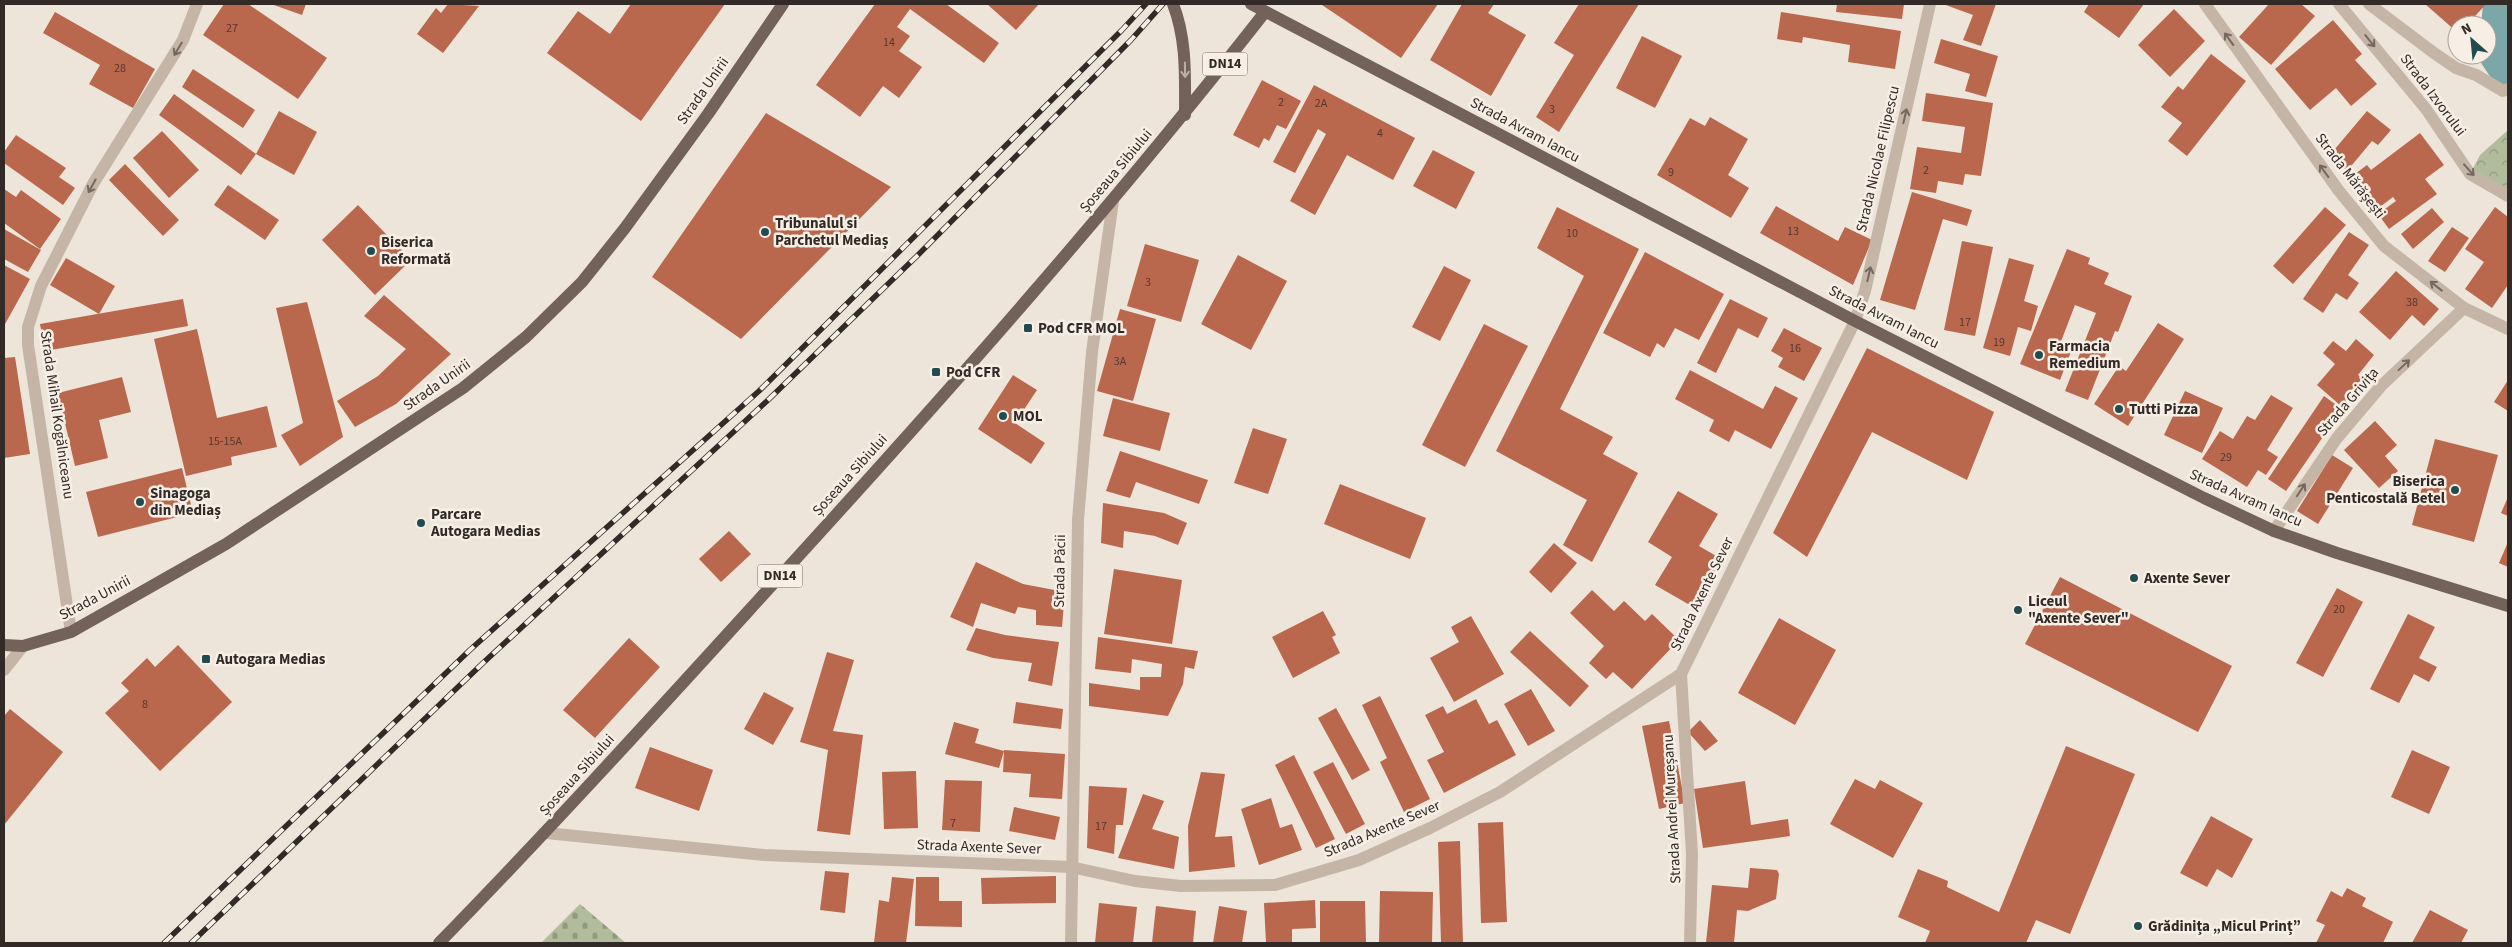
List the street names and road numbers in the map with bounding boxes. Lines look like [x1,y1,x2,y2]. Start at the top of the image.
street label: Strada Izvorului [2395,49,2471,141]
road number: DN14 [1202,52,1248,76]
street label: Strada Unirii [672,53,734,129]
street label: Strada Nicolae Filipescu [1851,84,1905,234]
street label: Strada Avram Iancu [1466,92,1584,168]
street label: Șoseaua Sibiului [1075,125,1157,217]
street label: Strada Mărășești [2310,129,2390,223]
street label: Strada Avram Iancu [1825,280,1943,354]
street label: Strada Mihail Kogălniceanu [35,329,79,501]
street label: Strada Unirii [399,354,475,416]
street label: Strada Grivița [2312,363,2384,441]
street label: Șoseaua Sibiului [808,430,892,520]
street label: Strada Avram Iancu [2186,464,2306,532]
street label: Strada Axente Sever [1665,533,1739,655]
street label: Strada Păcii [1049,534,1071,608]
road number: DN14 [758,564,802,588]
street label: Strada Unirii [56,570,134,626]
street label: Șoseaua Sibiului [535,730,619,820]
street label: Strada Andrei Mureșanu [1658,734,1686,884]
street label: Strada Axente Sever [1321,795,1444,863]
street label: Strada Axente Sever [916,834,1042,860]

